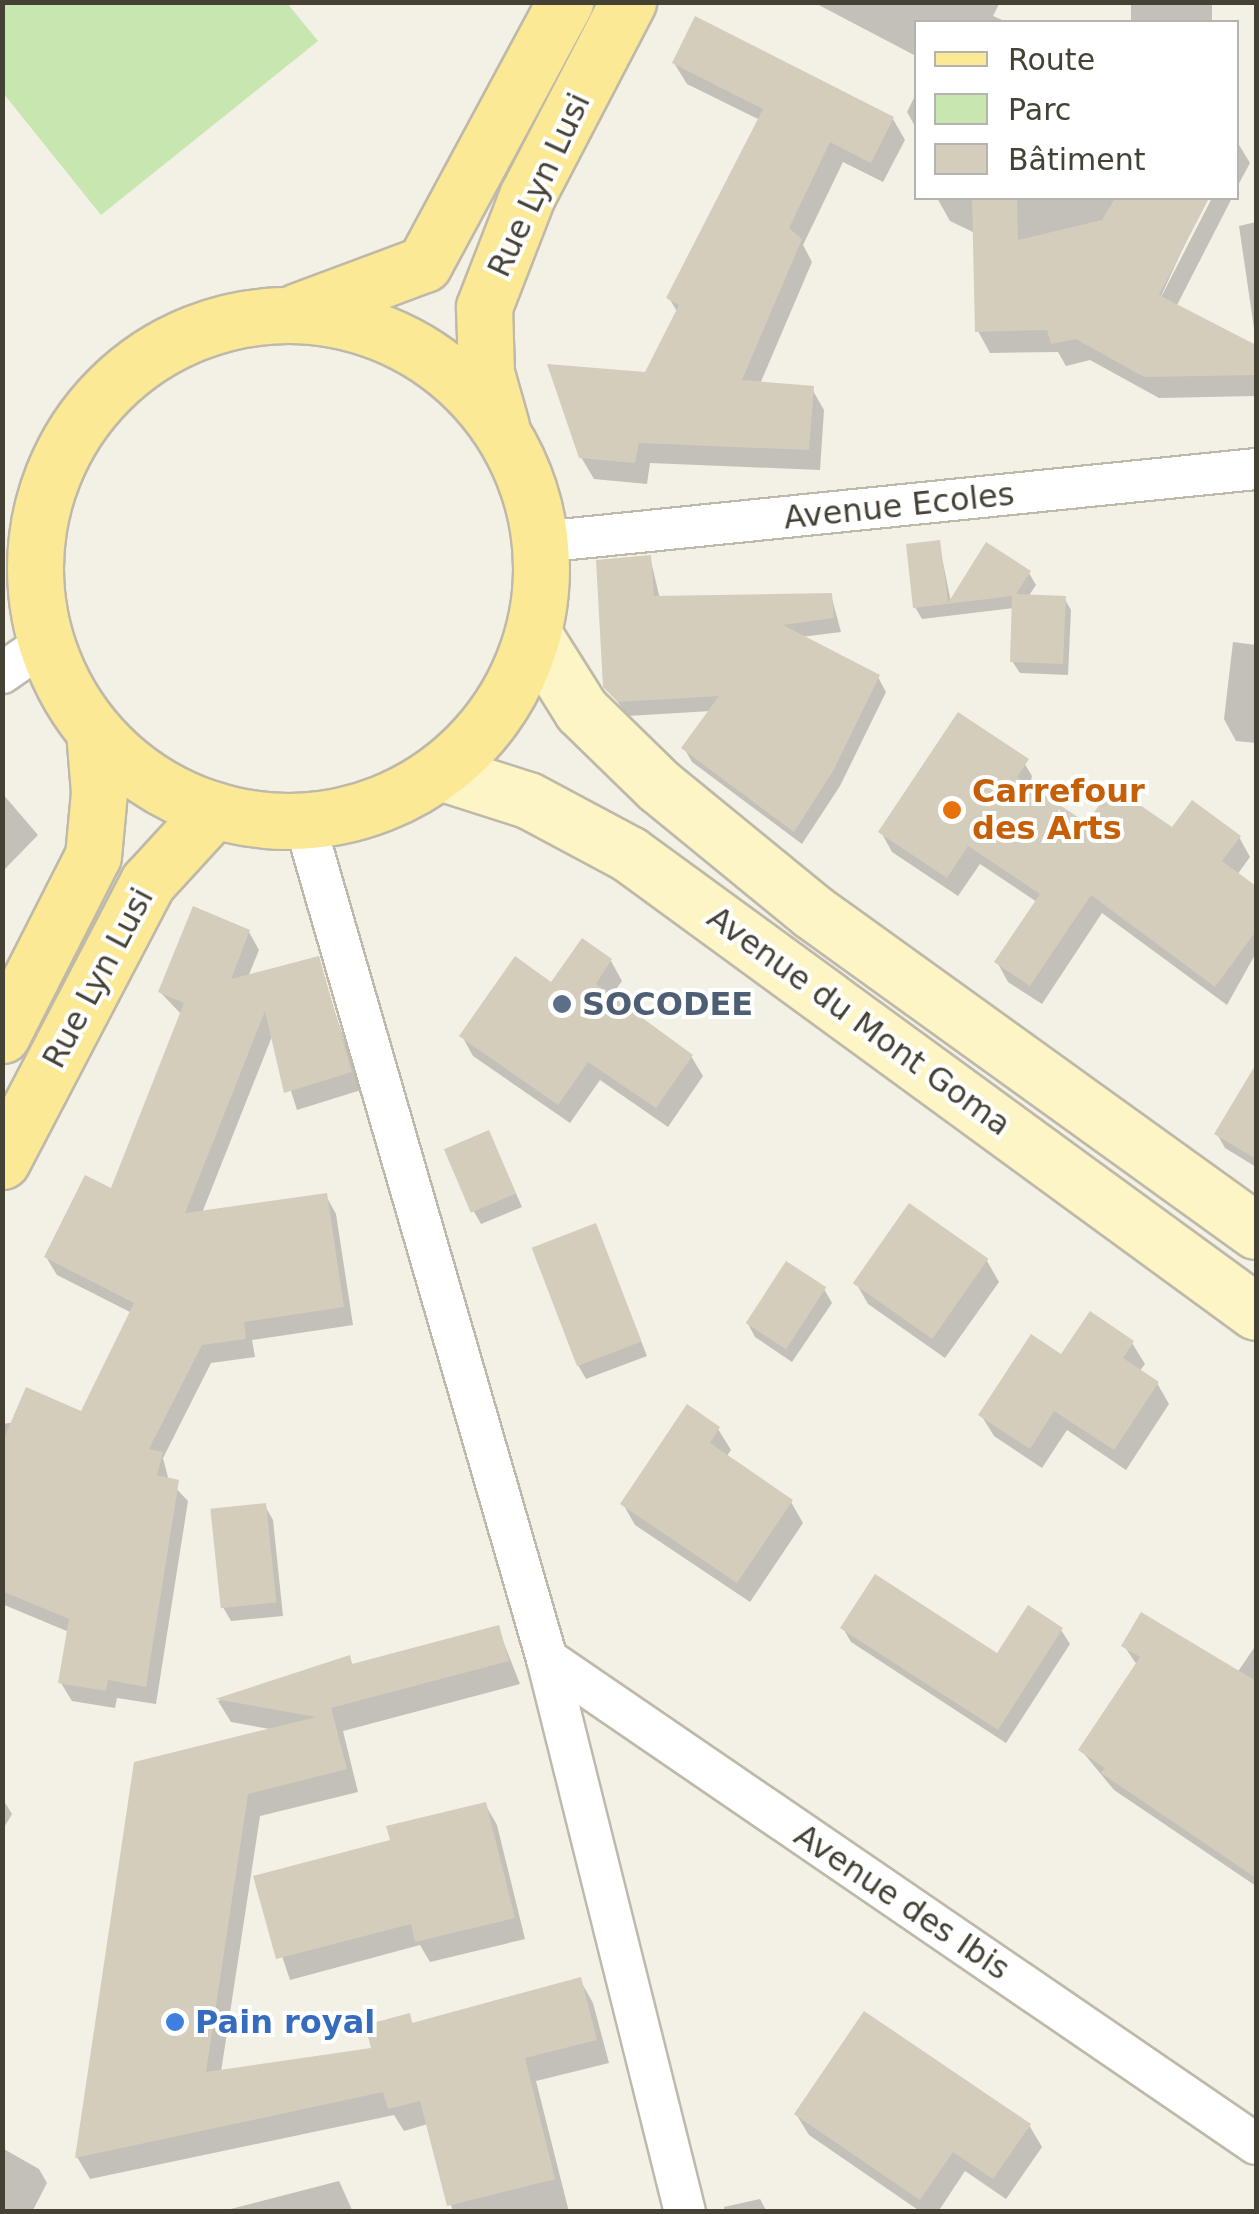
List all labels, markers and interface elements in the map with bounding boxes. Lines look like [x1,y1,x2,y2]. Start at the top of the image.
legend [914,20,1239,200]
text: Route [1008,42,1095,77]
street label: Rue Lyn Lusi [480,87,598,283]
text: Parc [1008,92,1071,127]
text: Bâtiment [1008,142,1146,177]
street label: Avenue Ecoles [782,475,1016,537]
place label: Carrefour des Arts [972,773,1145,848]
marker: Carrefour des Arts [941,799,963,821]
street label: Rue Lyn Lusi [34,881,162,1075]
street label: Avenue du Mont Goma [700,898,1018,1144]
place label: SOCODEE [582,985,753,1023]
marker: SOCODEE [551,993,573,1015]
street label: Avenue des Ibis [787,1816,1017,1988]
place label: Pain royal [195,2003,375,2041]
marker: Pain royal [164,2011,186,2033]

